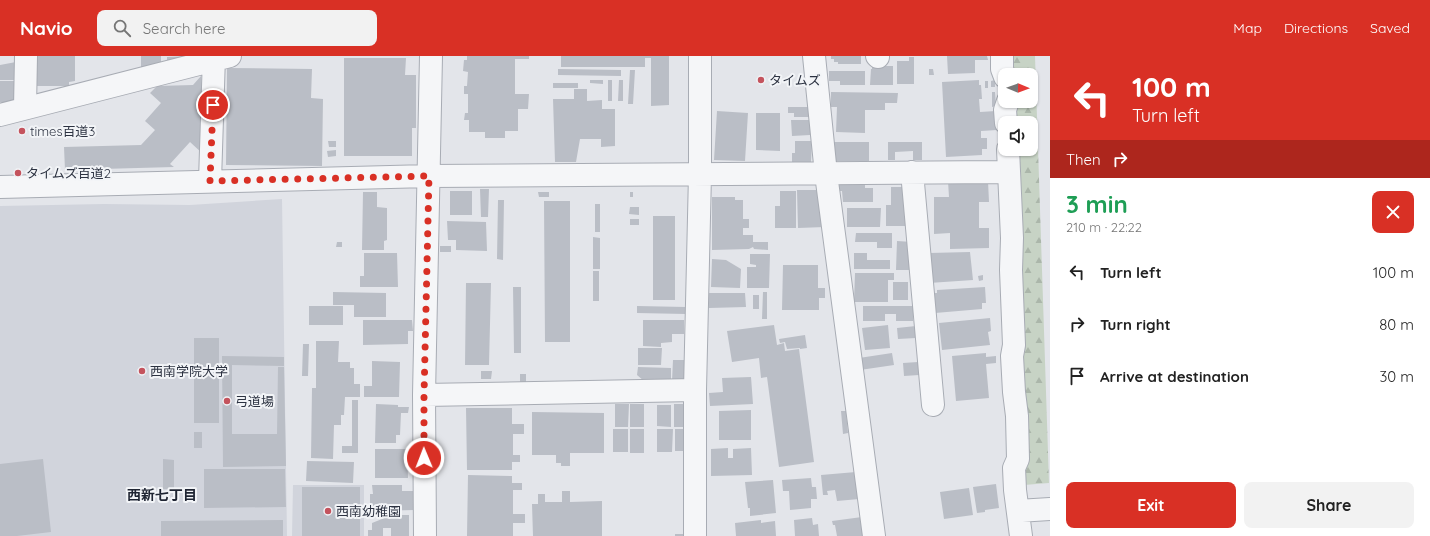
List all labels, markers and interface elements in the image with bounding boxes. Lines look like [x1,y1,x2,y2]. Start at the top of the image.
search box [97,10,377,46]
text: Navio [20,16,73,40]
icon: search [111,17,133,39]
text: Search here [143,19,226,38]
text: Map [1233,19,1262,37]
text: Directions [1284,19,1348,37]
text: Saved [1370,19,1410,37]
north arrow [998,68,1038,108]
map controls [998,68,1038,156]
text: 100 m [1132,69,1211,104]
place label: タイムズ [769,72,821,88]
icon: left [1066,72,1118,124]
marker: タイムズ [756,75,766,85]
pin [196,88,230,122]
icon: arrive [202,94,224,116]
text: Turn left [1132,104,1200,127]
button: sound [998,116,1038,156]
place label: times百道3 [30,123,95,139]
marker: times百道3 [17,126,27,136]
icon: right [1109,148,1131,170]
text: Then [1066,150,1101,169]
place label: タイムズ百道2 [26,165,111,181]
marker: タイムズ百道2 [13,168,23,178]
text: 3 min [1066,189,1128,219]
button: close [1372,191,1414,233]
text: 210 m · 22:22 [1066,219,1142,235]
icon: left [1066,261,1088,283]
text: Turn left [1100,263,1162,282]
text: 100 m [1373,263,1414,282]
icon: right [1066,313,1088,335]
text: Turn right [1100,315,1171,334]
text: 80 m [1379,315,1414,334]
place label: 西南学院大学 [150,363,228,379]
icon: arrive [1066,365,1088,387]
marker: 西南学院大学 [137,366,147,376]
text: Arrive at destination [1100,367,1249,386]
text: 30 m [1379,367,1414,386]
place label: 弓道場 [235,393,274,409]
marker: 弓道場 [222,396,232,406]
position arrow [403,437,445,479]
button: Exit [1066,482,1236,528]
button: Share [1244,482,1414,528]
district label: 西新七丁目 [127,486,197,504]
place label: 西南幼稚園 [336,503,401,519]
marker: 西南幼稚園 [323,506,333,516]

